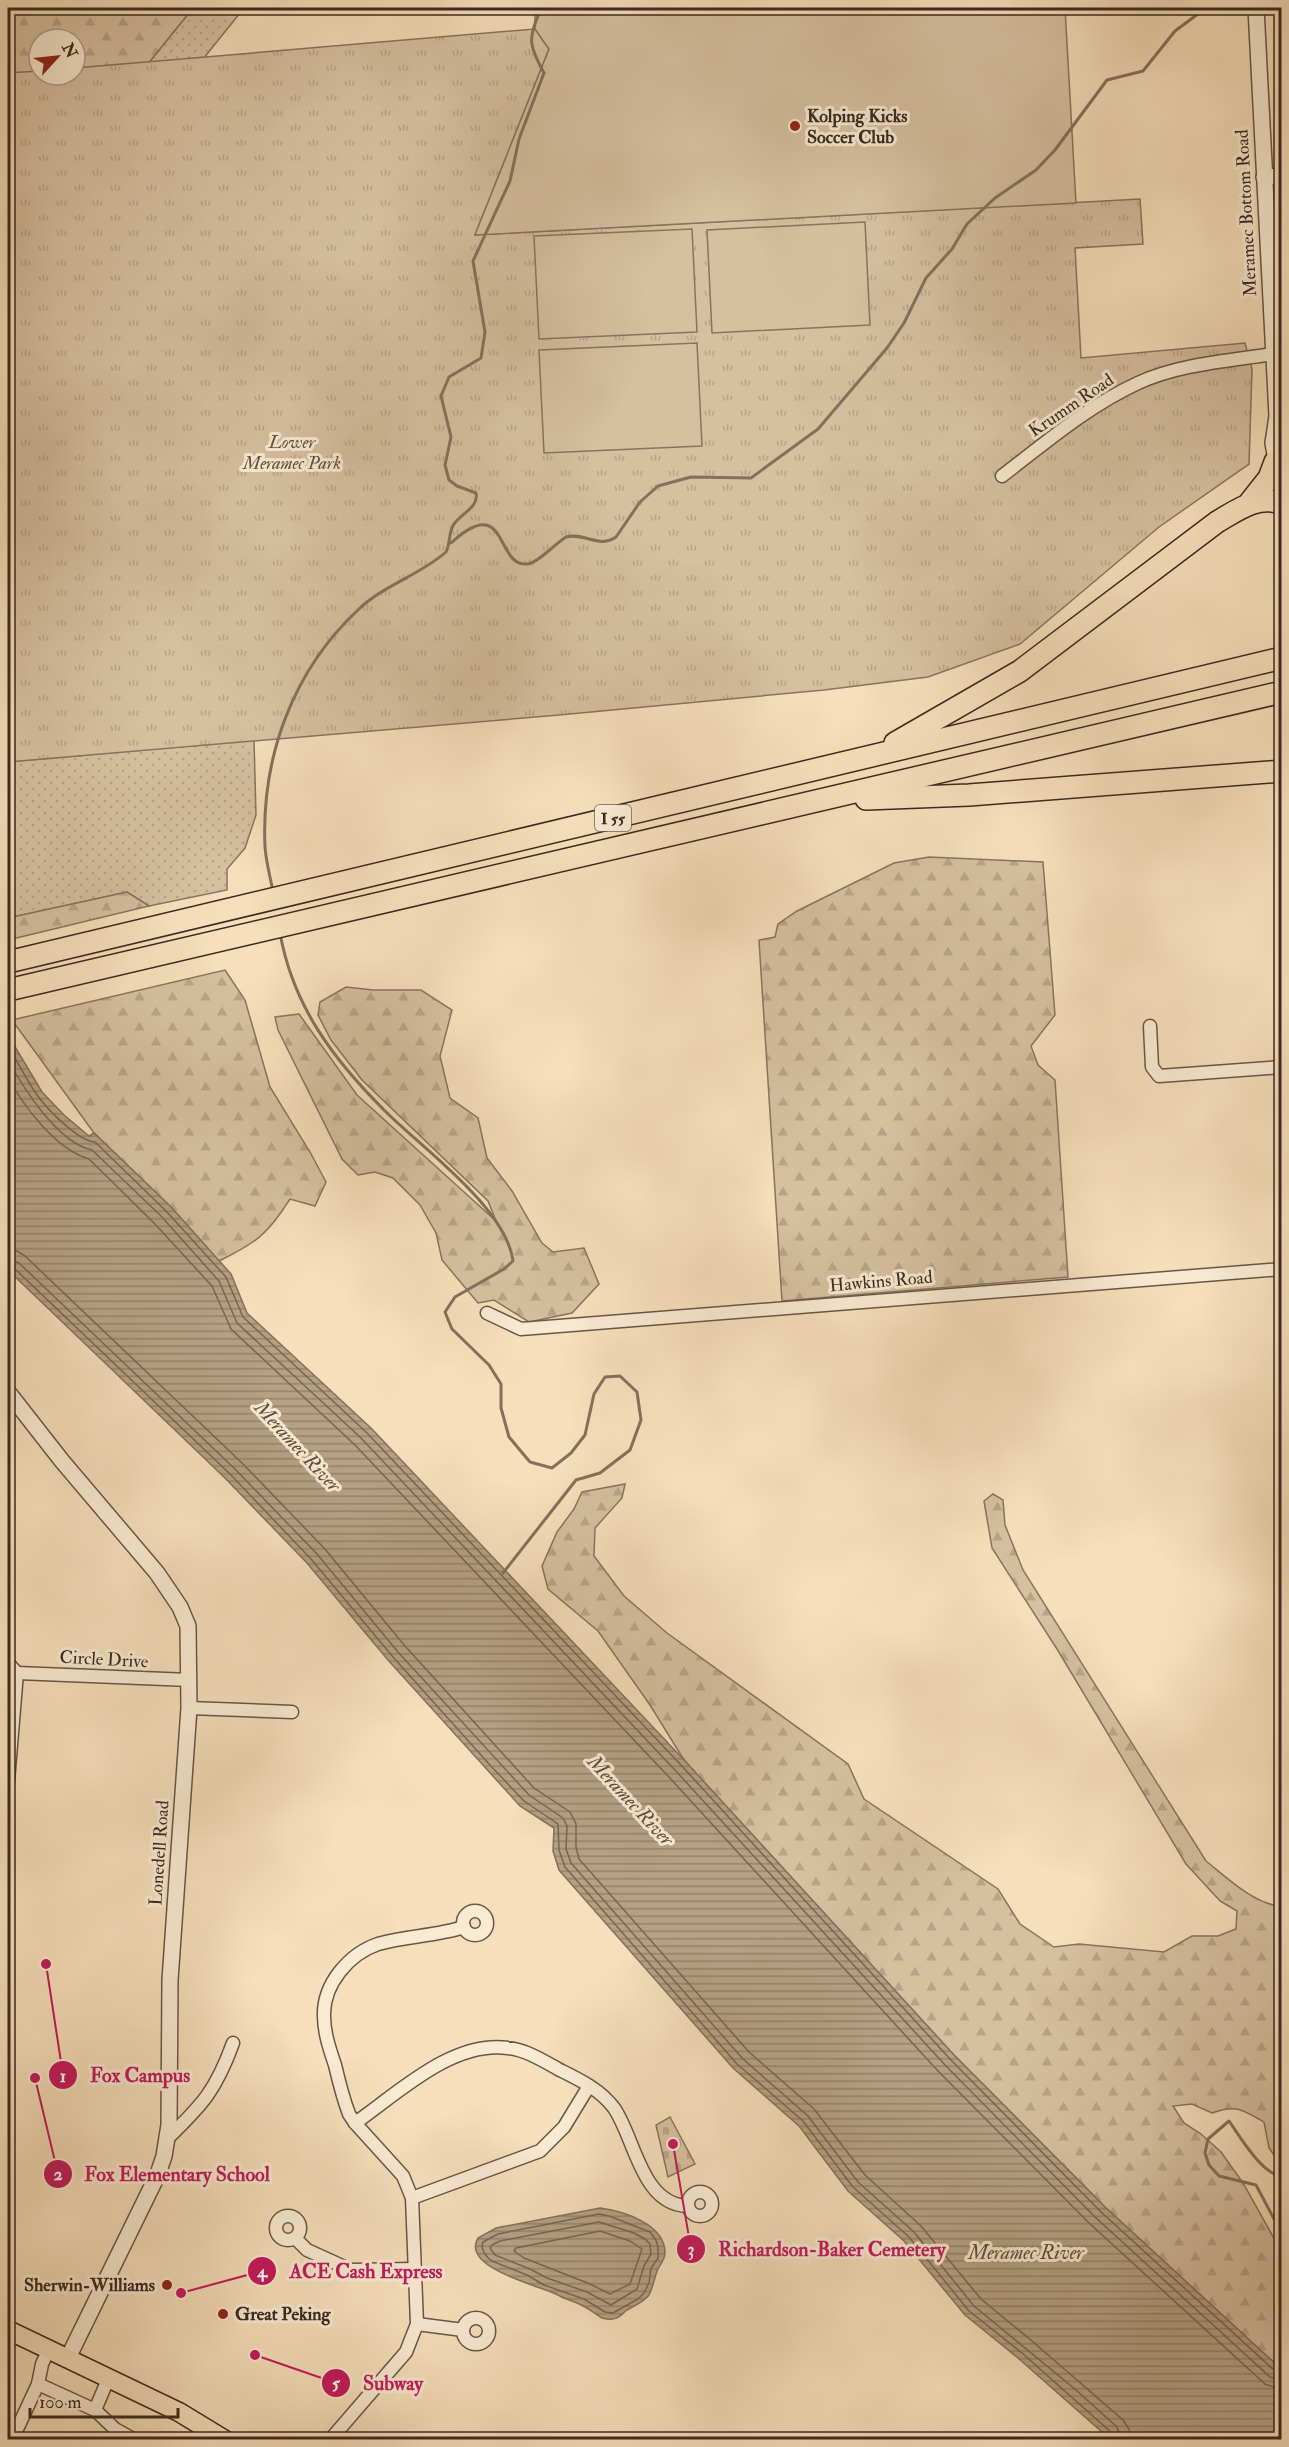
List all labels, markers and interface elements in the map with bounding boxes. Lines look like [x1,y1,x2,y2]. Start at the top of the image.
north arrow [27,27,87,87]
text: N [57,39,82,62]
place label: Kolping Kicks Soccer Club [807,105,907,149]
marker: Kolping Kicks Soccer Club [788,119,802,133]
street label: Meramec Bottom Road [1231,129,1262,297]
street label: Krumm Road [1024,368,1118,442]
park label: Lower Meramec Park [242,431,341,475]
road number: I 55 [595,805,631,831]
street label: Hawkins Road [829,1266,934,1297]
water label: Meramec River [248,1395,347,1498]
street label: Circle Drive [59,1646,149,1673]
water label: Meramec River [581,1749,680,1852]
street label: Lonedell Road [144,1799,175,1907]
callout: Fox Campus [48,2056,202,2094]
text: Fox Campus [90,2063,190,2089]
text: 1 [60,2065,66,2088]
callout: Fox Elementary School [43,2155,282,2193]
text: Fox Elementary School [84,2162,271,2188]
text: 2 [53,2163,63,2186]
callout: Richardson-Baker Cemetery [676,2230,957,2268]
text: Richardson-Baker Cemetery [718,2237,947,2263]
text: 3 [688,2238,695,2261]
water label: Meramec River [967,2240,1085,2265]
callout: ACE Cash Express [247,2252,454,2290]
text: ACE Cash Express [289,2259,443,2285]
text: 4 [256,2260,268,2283]
place label: Sherwin-Williams [24,2274,155,2297]
marker: Sherwin-Williams [160,2278,174,2292]
place label: Great Peking [235,2303,332,2326]
marker: Great Peking [216,2307,230,2321]
callout: Subway [321,2364,435,2402]
text: Subway [363,2371,424,2397]
text: 5 [332,2372,341,2395]
scale bar [30,2381,178,2419]
text: 100 m [39,2391,82,2414]

